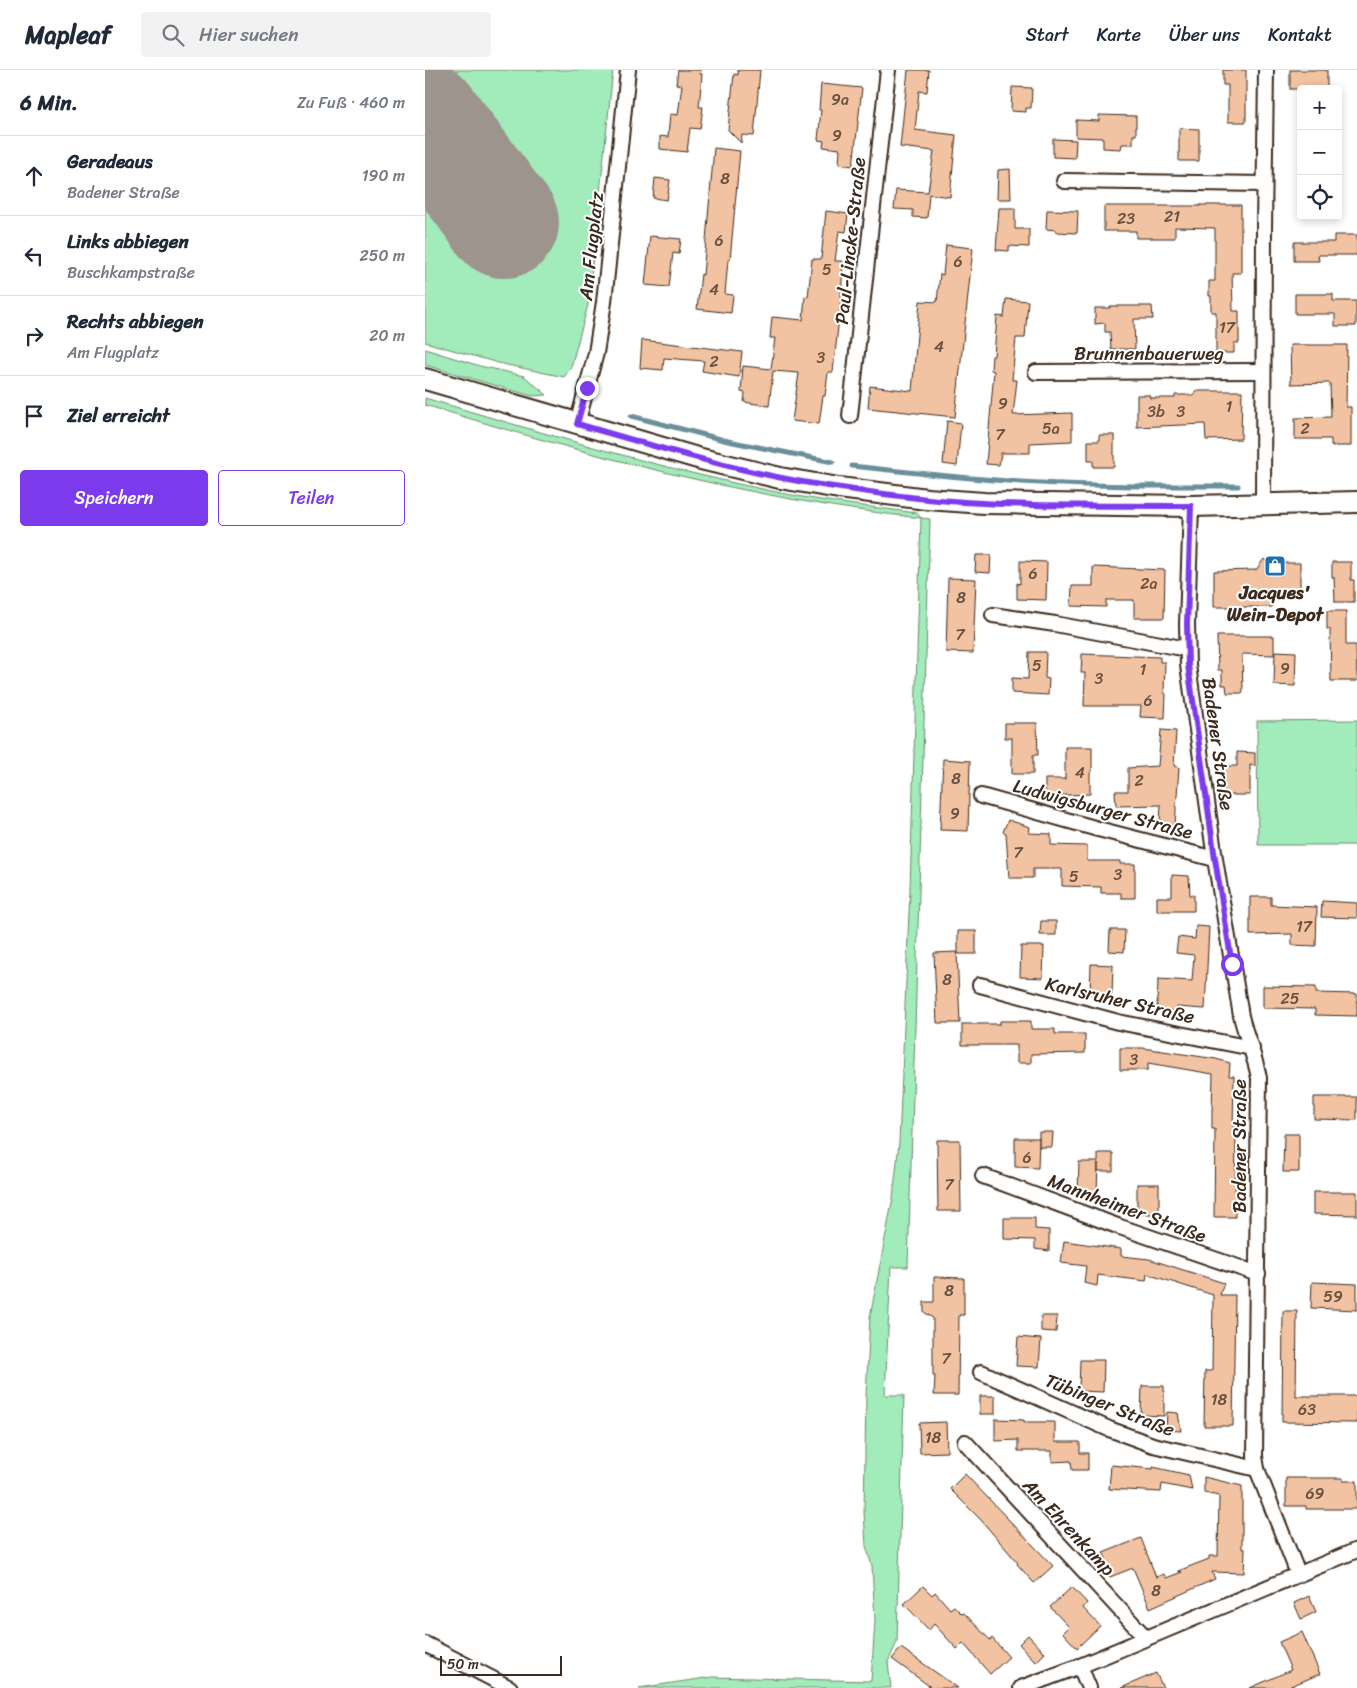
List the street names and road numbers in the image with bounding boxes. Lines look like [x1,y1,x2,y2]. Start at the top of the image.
street label: Paul-Lincke-Straße [825,156,875,326]
street label: Am Flugplatz [569,189,613,303]
street label: Brunnenbauerweg [1074,337,1224,370]
street label: Badener Straße [1192,675,1244,813]
street label: Ludwigsburger Straße [1009,769,1197,849]
street label: Karlsruher Straße [1042,967,1198,1033]
street label: Badener Straße [1223,1079,1256,1213]
street label: Mannheimer Straße [1043,1164,1211,1252]
street label: Tübinger Straße [1040,1364,1180,1446]
street label: Am Ehrenkamp [1014,1469,1124,1584]

